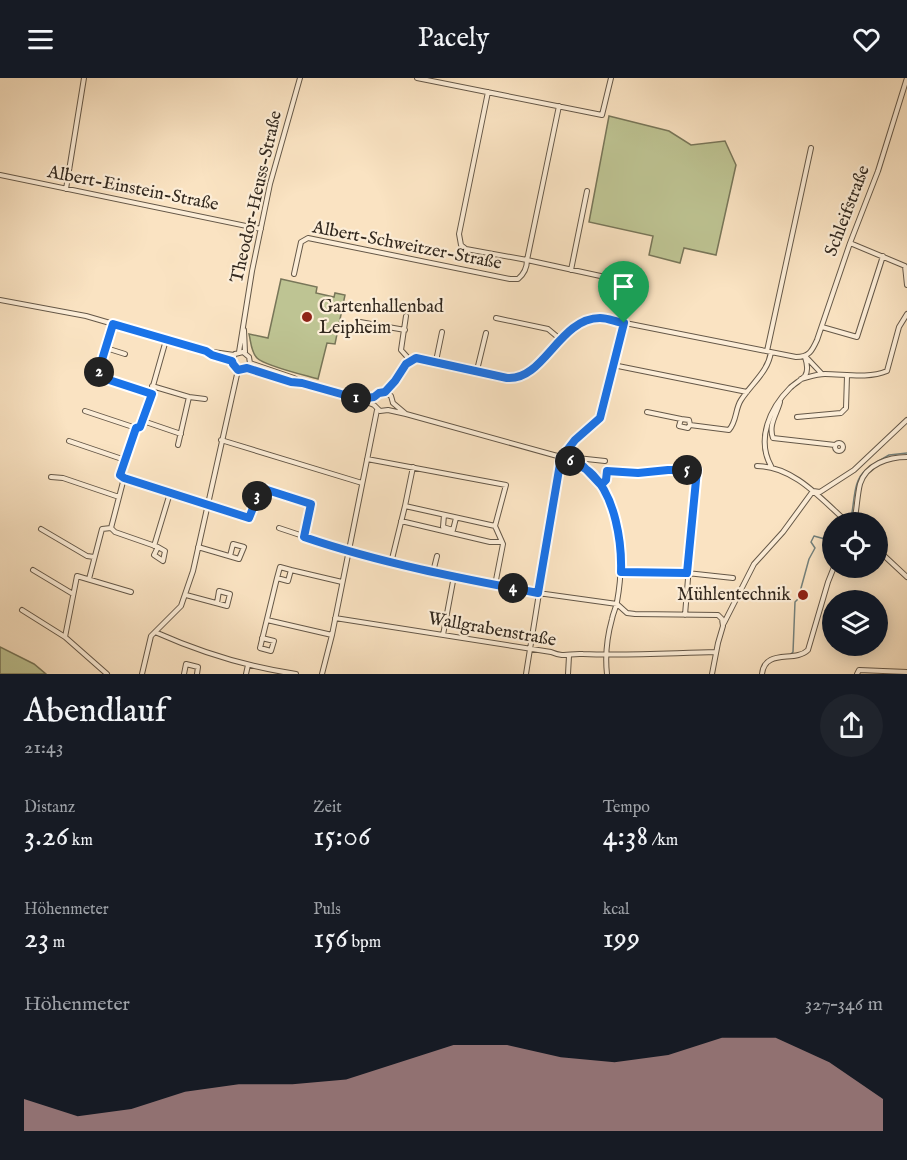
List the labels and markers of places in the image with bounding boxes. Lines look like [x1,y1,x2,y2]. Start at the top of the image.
pin [598,261,649,323]
place label: Gartenhallenbad Leipheim [319,296,444,340]
marker: Gartenhallenbad Leipheim [300,310,314,324]
pin: 2 [84,357,114,387]
pin: 1 [341,383,371,413]
pin: 6 [555,446,585,476]
pin: 5 [672,455,702,485]
pin: 3 [242,481,272,511]
pin: 4 [498,573,528,603]
place label: Mühlentechnik [677,584,791,607]
marker: Mühlentechnik [796,588,810,602]

